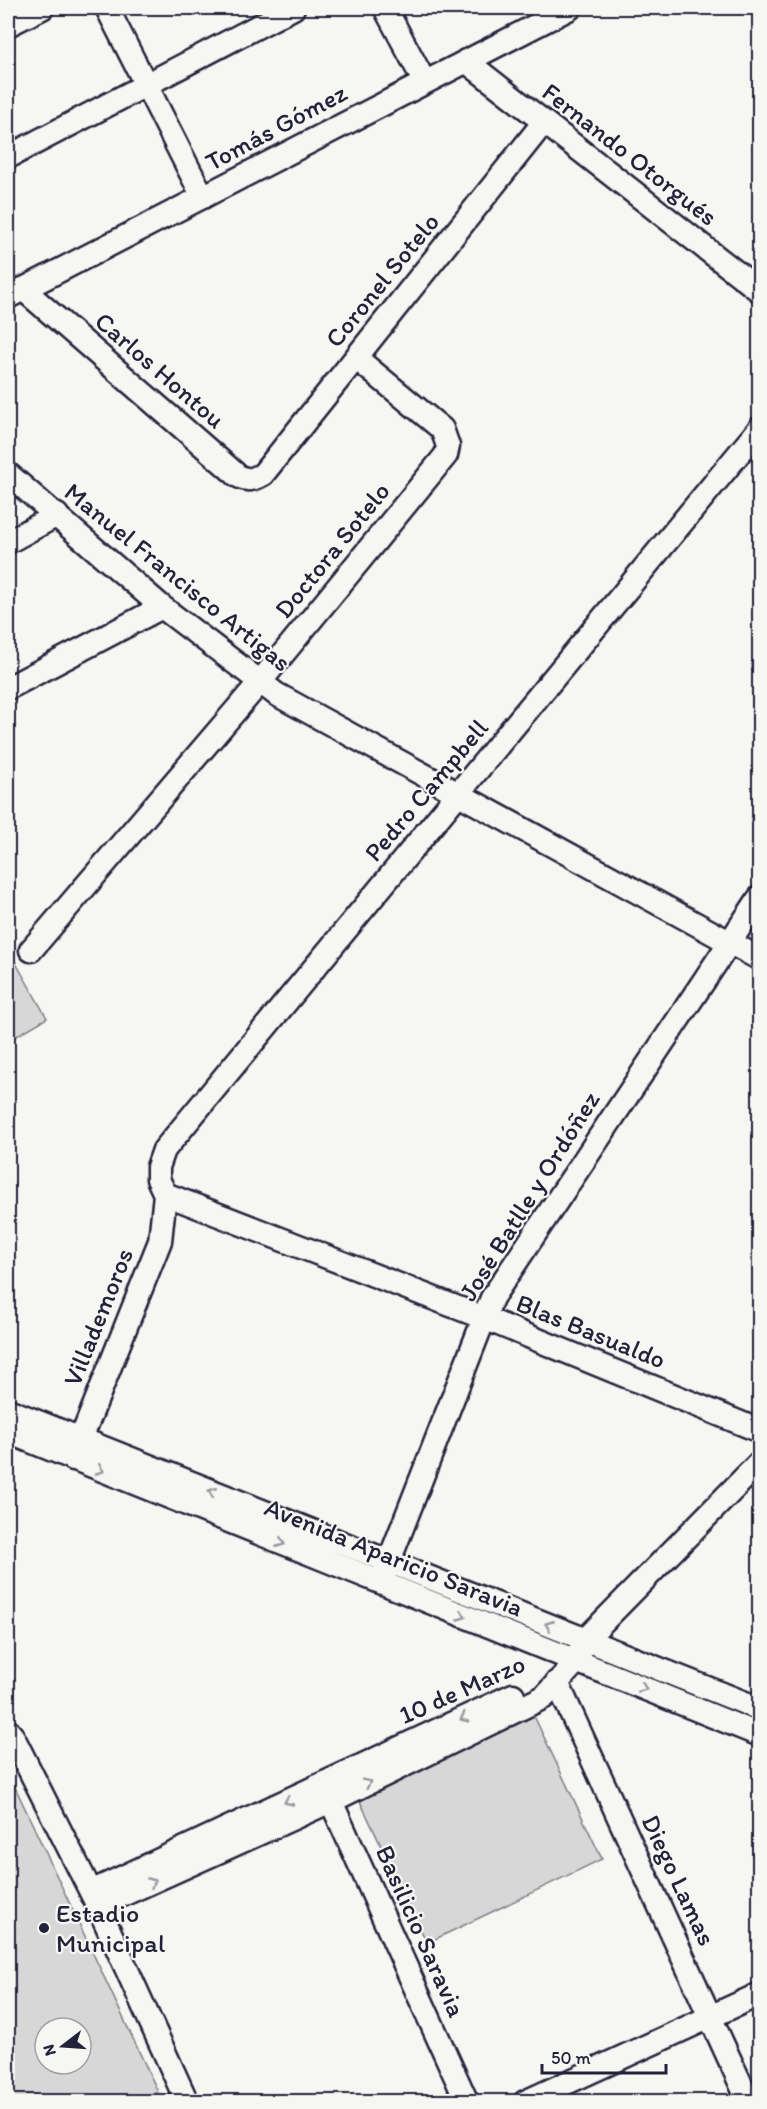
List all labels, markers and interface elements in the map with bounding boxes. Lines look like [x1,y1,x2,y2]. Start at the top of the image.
street label: Tomás Gómez [200,76,352,178]
street label: Fernando Otorgués [536,76,724,232]
street label: Coronel Sotelo [318,206,446,354]
street label: Carlos Hontou [88,305,232,435]
street label: Manuel Francisco Artigas [58,476,298,678]
street label: Doctora Sotelo [267,476,397,624]
street label: Pedro Campbell [357,712,495,868]
street label: José Batlle y Ordóñez [452,1085,607,1307]
street label: Villademoros [56,1243,140,1391]
street label: Blas Basualdo [512,1286,670,1376]
one-way arrow [94,1463,105,1475]
one-way arrow [207,1487,218,1499]
street label: Avenida Aparicio Saravia [260,1491,528,1624]
one-way arrow [275,1536,286,1548]
one-way arrow [456,1609,467,1621]
one-way arrow [544,1620,555,1633]
street label: 10 de Marzo [394,1647,530,1731]
one-way arrow [637,1681,648,1694]
one-way arrow [460,1710,471,1722]
one-way arrow [361,1779,371,1790]
one-way arrow [283,1793,294,1805]
street label: Diego Lamas [635,1809,723,1951]
street label: Basilicio Saravia [369,1840,473,2022]
one-way arrow [145,1877,156,1889]
place label: Estadio Municipal [56,1897,165,1959]
marker: Estadio Municipal [37,1921,51,1935]
north arrow [33,2016,93,2076]
scale bar [542,2037,666,2075]
text: N [38,2042,60,2058]
text: 50 m [551,2047,591,2069]

